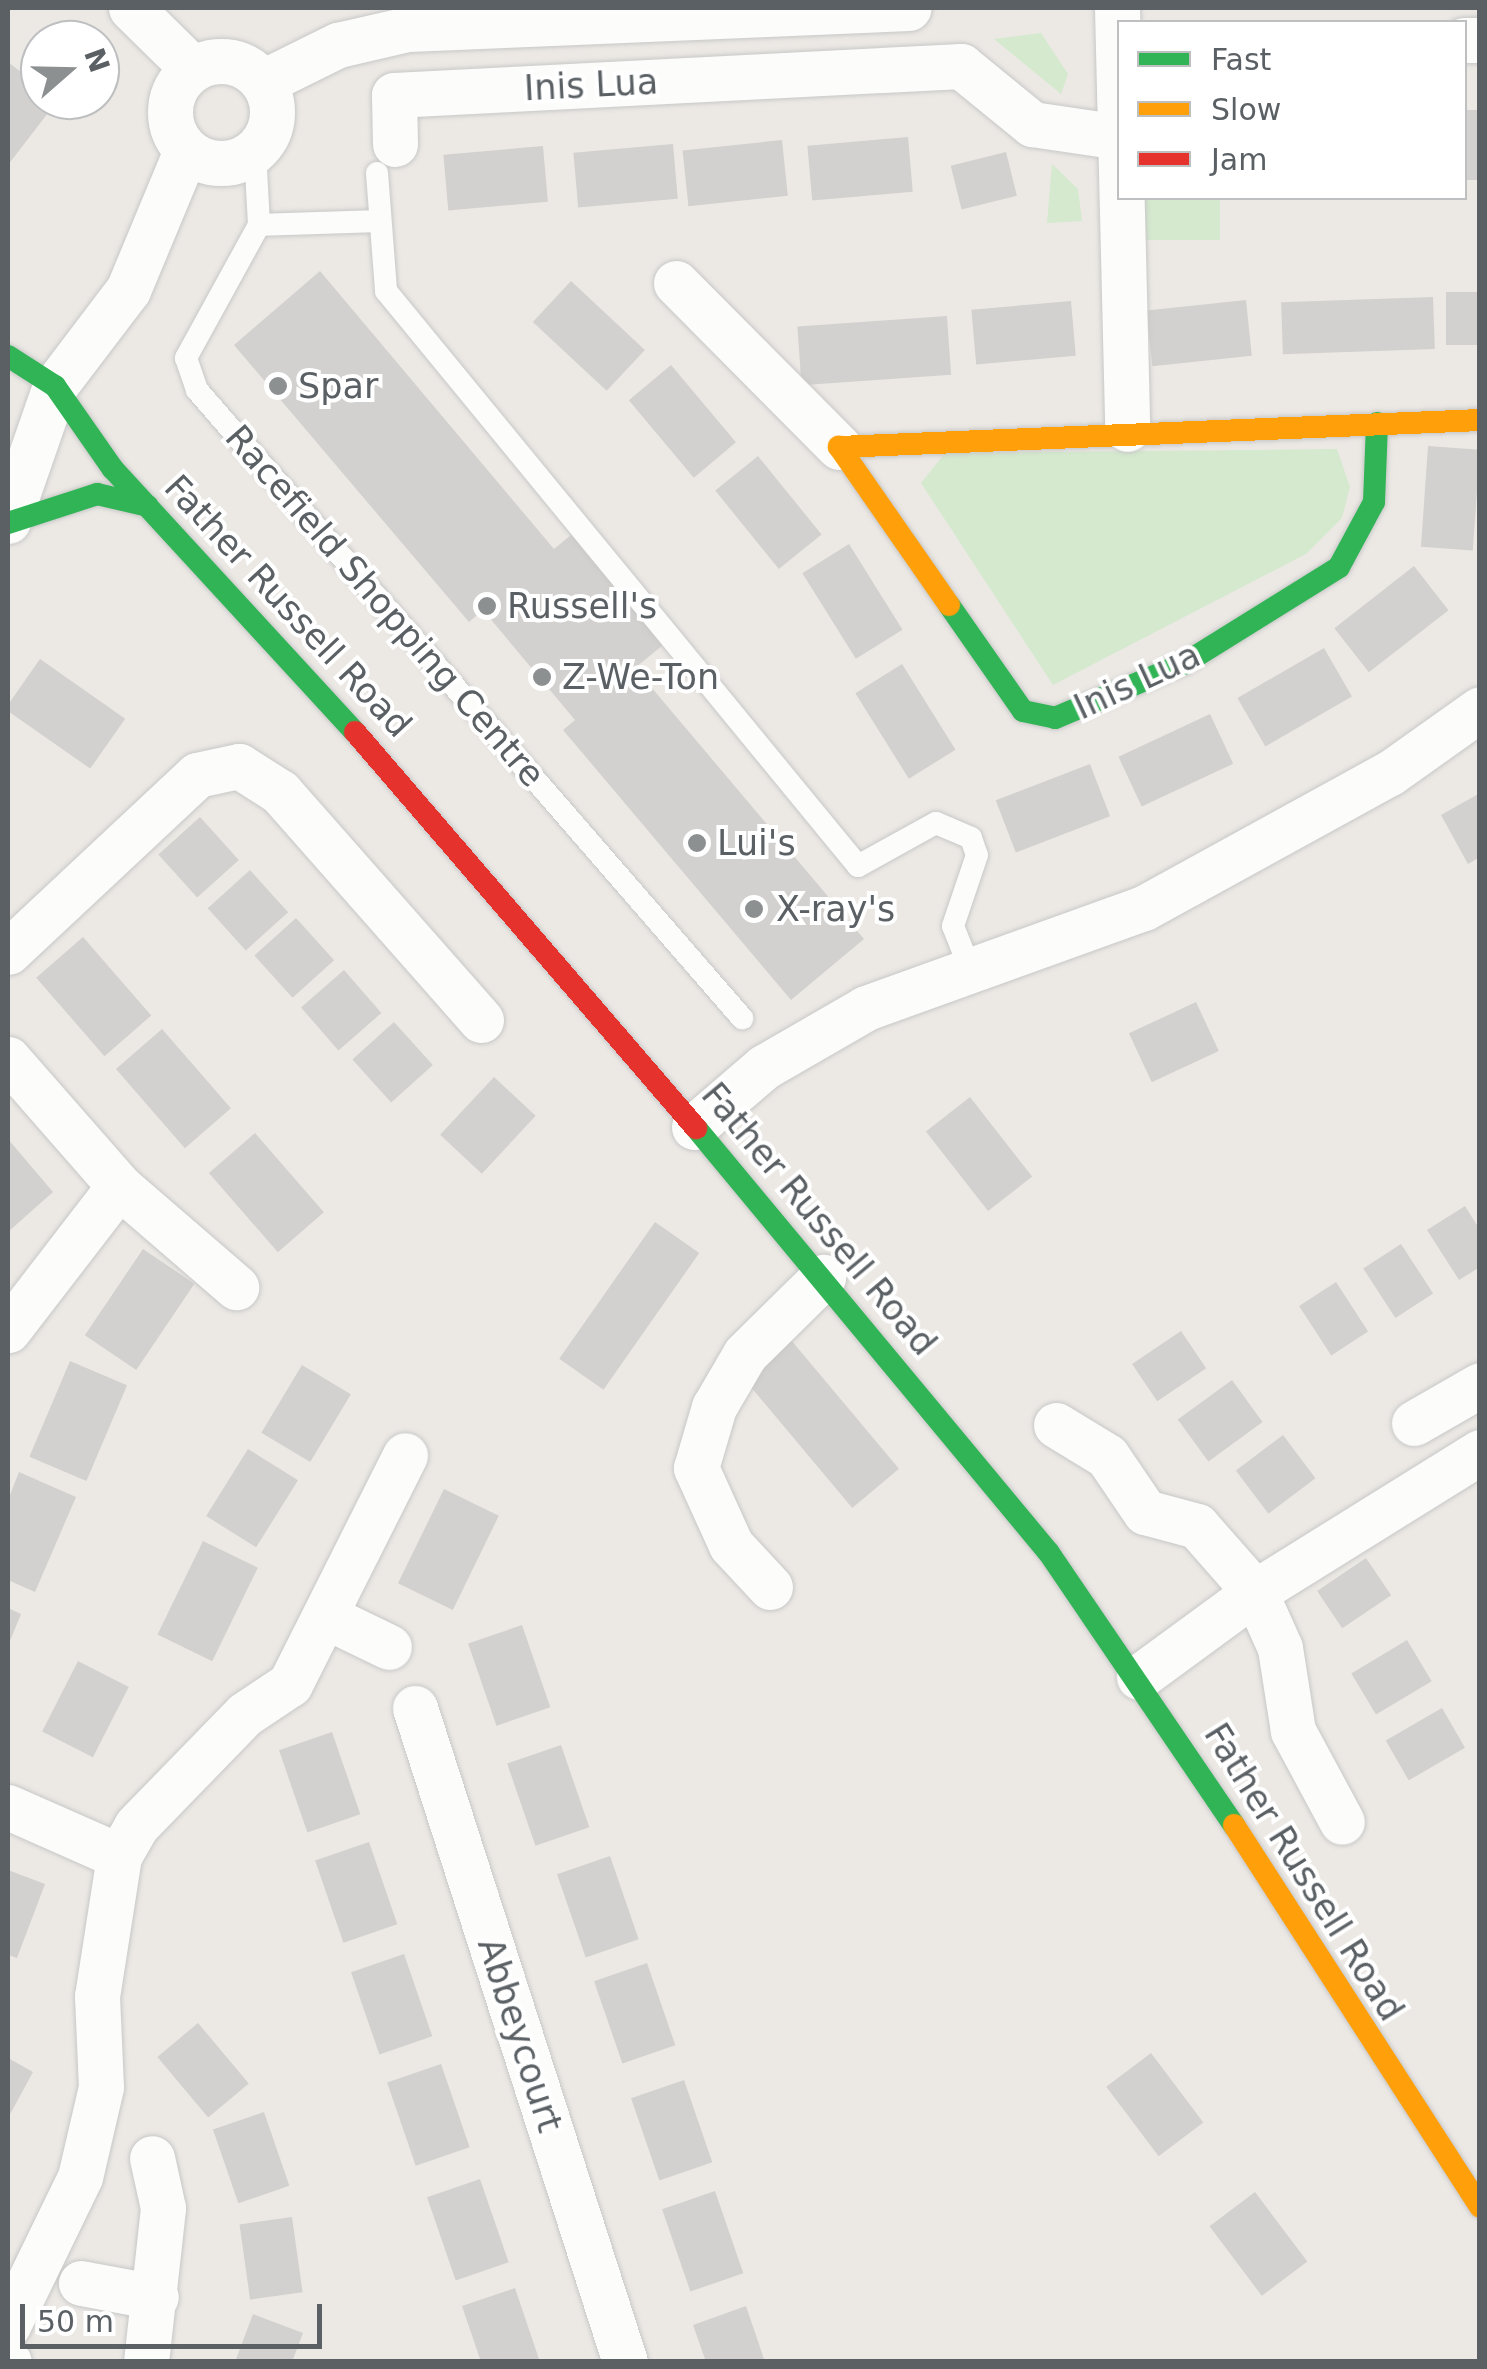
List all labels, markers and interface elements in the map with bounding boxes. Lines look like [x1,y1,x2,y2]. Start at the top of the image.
north arrow [20,20,120,120]
legend [1117,20,1467,200]
text: Fast [1211,42,1271,77]
text: N [77,44,116,77]
street label: Inis Lua [523,61,659,109]
text: Slow [1211,92,1281,127]
text: Jam [1211,142,1267,177]
place label: Spar [298,365,378,407]
marker: Spar [267,375,289,397]
street label: Racefield Shopping Centre [217,417,553,795]
street label: Father Russell Road [156,466,420,746]
place label: Russell's [507,585,657,627]
marker: Russell's [476,595,498,617]
street label: Inis Lua [1067,634,1207,728]
place label: Z-We-Ton [562,656,719,698]
marker: Z-We-Ton [531,666,553,688]
place label: Lui's [717,822,796,864]
marker: Lui's [686,832,708,854]
place label: X-ray's [776,888,895,930]
marker: X-ray's [741,896,767,922]
street label: Father Russell Road [693,1074,945,1364]
street label: Father Russell Road [1195,1716,1413,2028]
street label: Abbeycourt [469,1933,571,2137]
scale bar [25,2284,328,2346]
text: 50 m [37,2304,114,2339]

